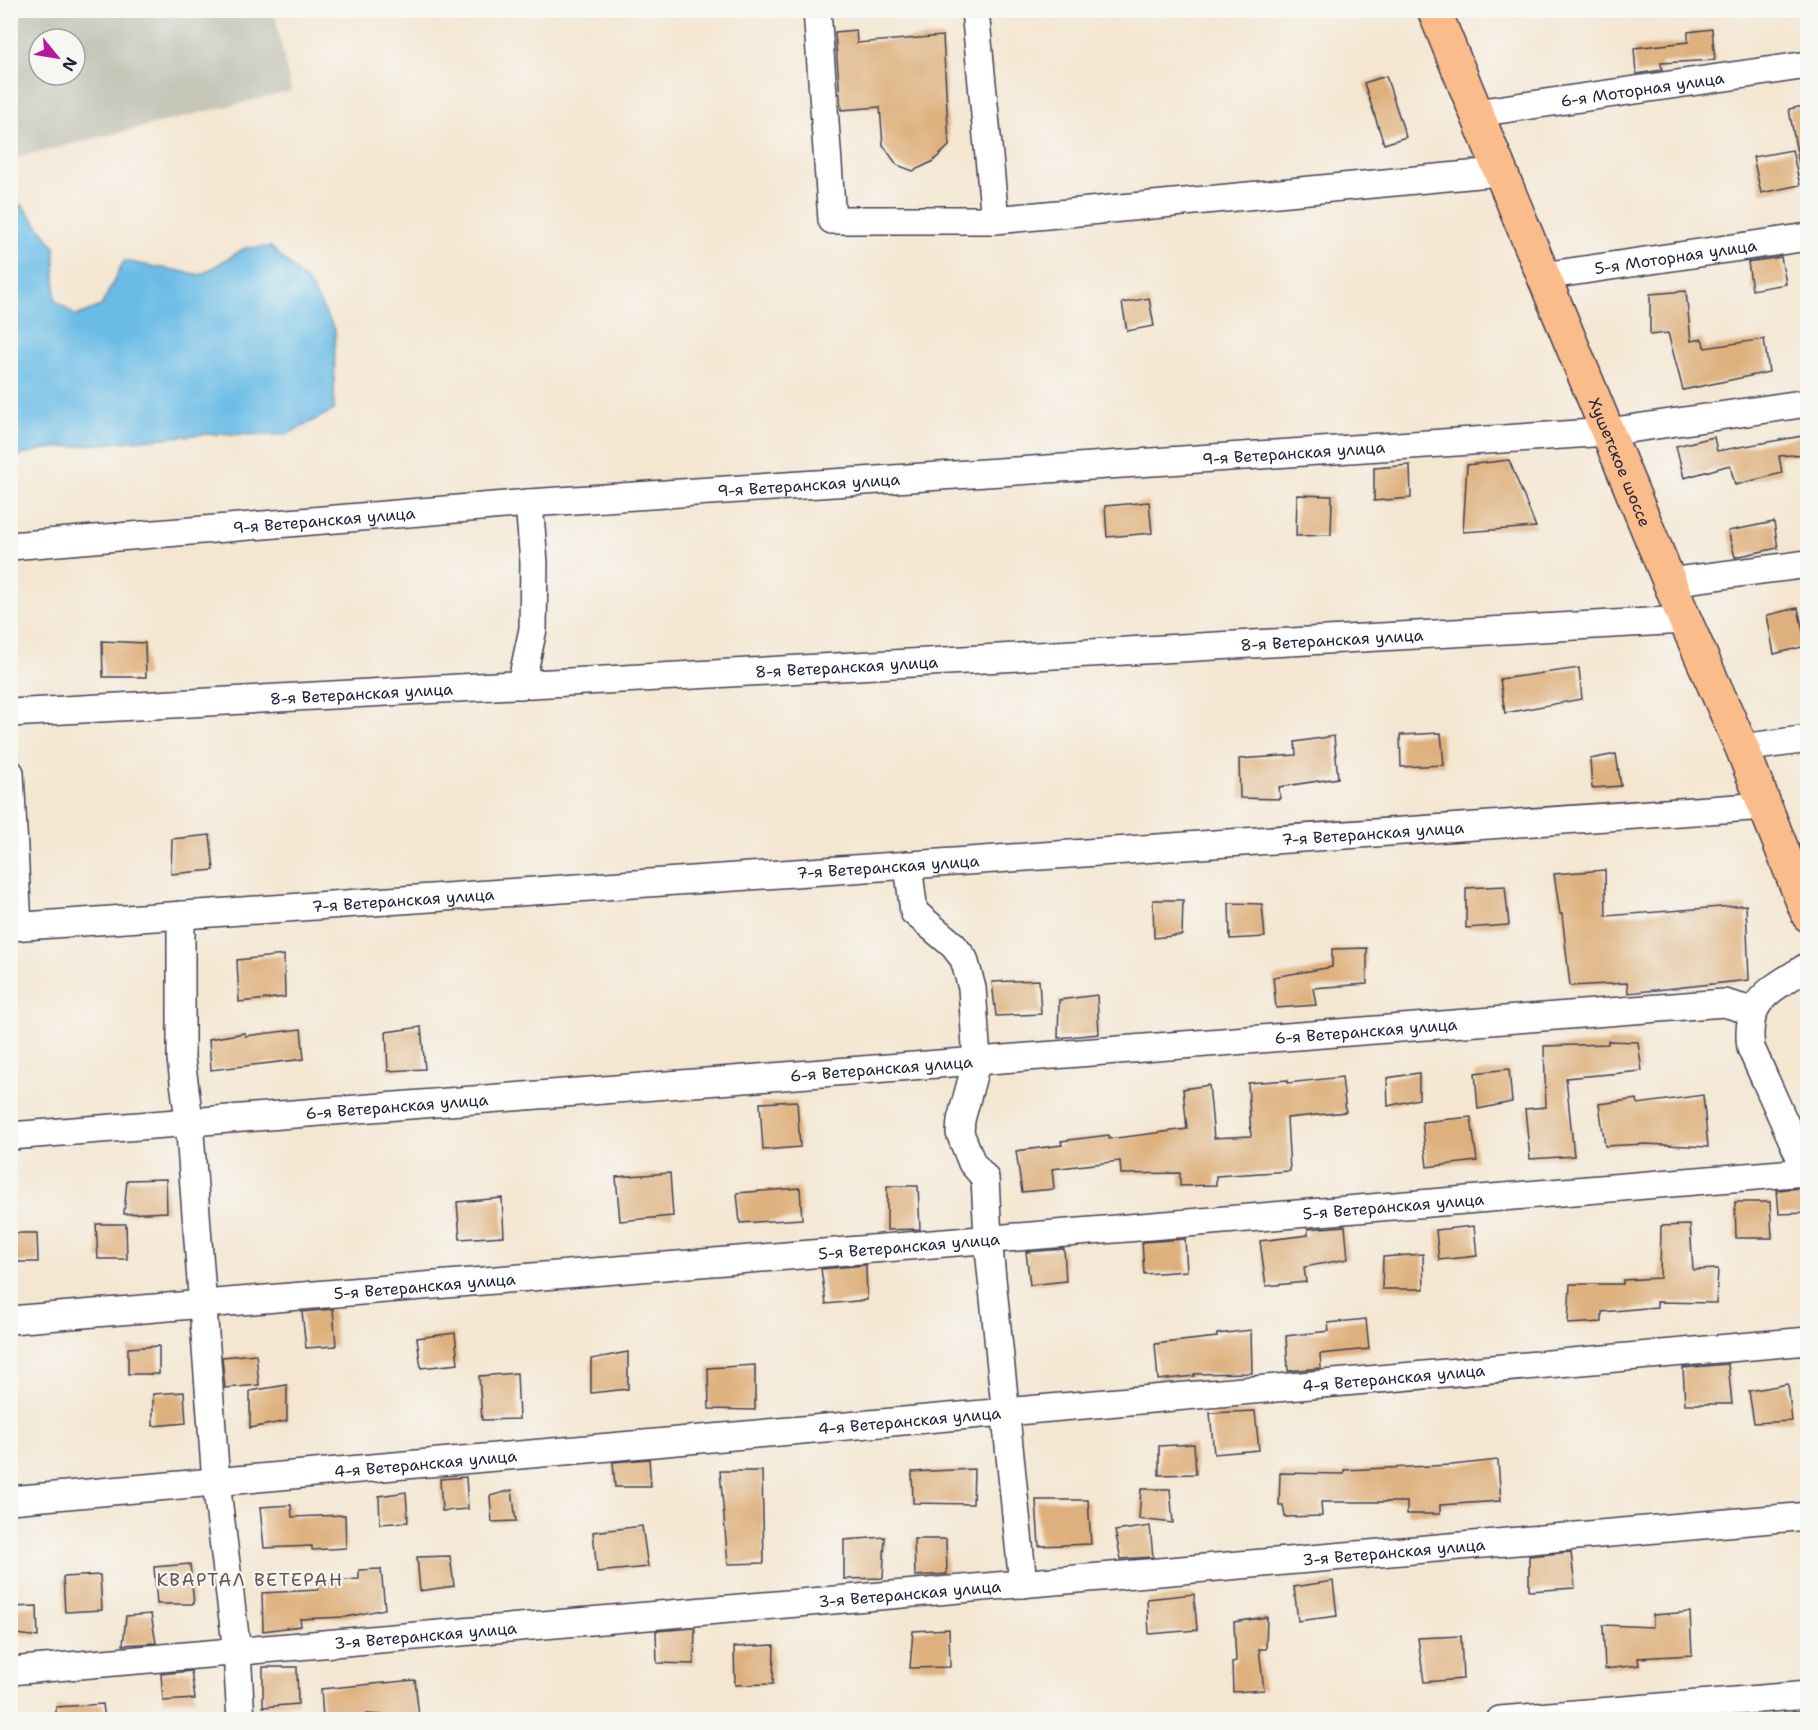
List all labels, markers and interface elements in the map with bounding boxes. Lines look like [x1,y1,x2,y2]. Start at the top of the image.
north arrow [27,27,87,87]
text: N [57,54,82,75]
street label: 6-я Моторная улица [1559,67,1726,112]
street label: 5-я Моторная улица [1593,235,1758,279]
street label: Хушетское шоссе [1584,395,1656,530]
street label: 9-я Ветеранская улица [1202,437,1386,470]
street label: 9-я Ветеранская улица [717,469,901,502]
street label: 9-я Ветеранская улица [232,502,416,539]
street label: 8-я Ветеранская улица [1240,625,1424,656]
street label: 8-я Ветеранская улица [755,651,939,683]
street label: 8-я Ветеранская улица [269,678,454,710]
street label: 7-я Ветеранская улица [1281,817,1465,850]
street label: 7-я Ветеранская улица [796,850,980,884]
street label: 7-я Ветеранская улица [311,884,495,917]
street label: 6-я Ветеранская улица [1274,1014,1458,1049]
street label: 6-я Ветеранская улица [789,1051,974,1086]
street label: 6-я Ветеранская улица [305,1089,489,1124]
street label: 5-я Ветеранская улица [1302,1189,1485,1224]
street label: 5-я Ветеранская улица [817,1228,1001,1264]
street label: 5-я Ветеранская улица [333,1268,516,1304]
street label: 4-я Ветеранская улица [1301,1360,1486,1397]
street label: 4-я Ветеранская улица [817,1402,1002,1439]
street label: 4-я Ветеранская улица [333,1445,518,1482]
street label: 3-я Ветеранская улица [1302,1534,1486,1571]
district label: КВАРТАЛ ВЕТЕРАН [156,1568,344,1592]
street label: 3-я Ветеранская улица [818,1576,1002,1612]
street label: 3-я Ветеранская улица [333,1617,518,1654]

